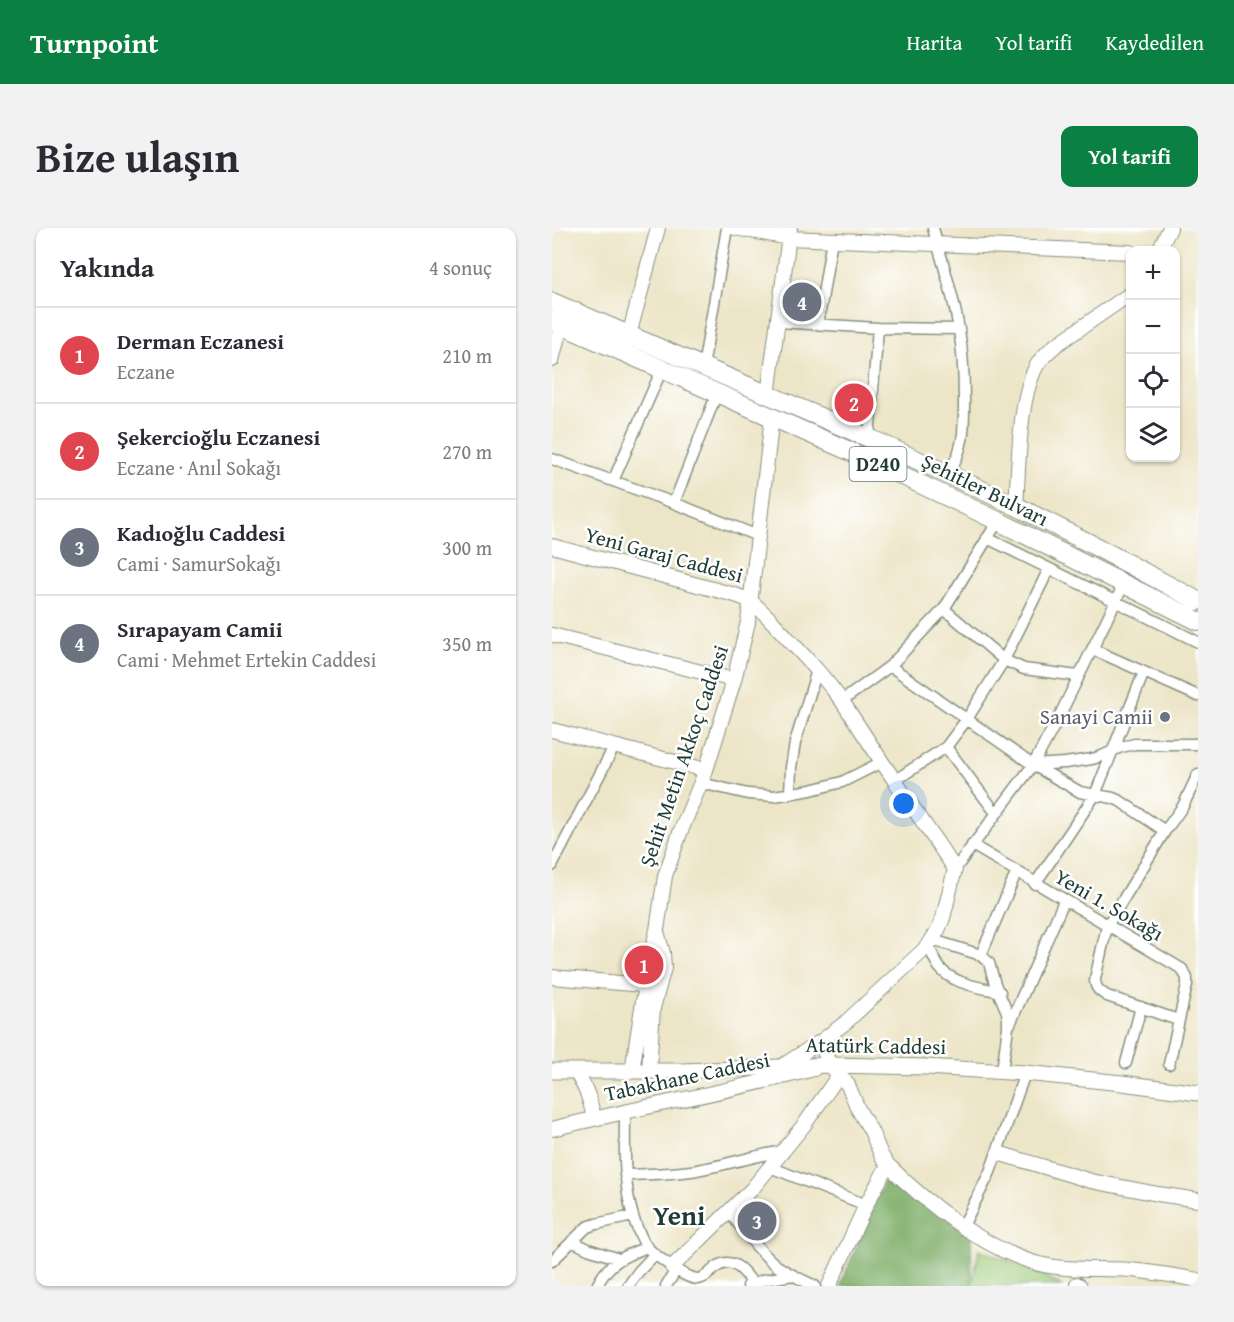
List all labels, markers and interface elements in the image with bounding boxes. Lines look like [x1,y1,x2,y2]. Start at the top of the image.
text: Turnpoint [30,22,159,63]
text: Harita [907,27,962,58]
text: Yol tarifi [995,27,1072,58]
text: Kaydedilen [1105,27,1204,58]
text: Bize ulaşın [36,126,239,187]
button: Yol tarifi [1061,126,1198,187]
map controls [1126,246,1180,462]
button: + [1126,246,1180,300]
text: Yakında [60,248,154,287]
text: 4 sonuç [429,253,492,282]
pin: 4 [782,280,822,325]
button: − [1126,300,1180,354]
text: Derman Eczanesi [117,325,284,357]
text: 1 [74,341,85,370]
text: 210 m [442,341,492,370]
button: locate [1126,354,1180,408]
text: Eczane [117,357,175,386]
pin: 2 [834,380,874,426]
button: layers [1126,408,1180,462]
text: Şekercioğlu Eczanesi [117,421,320,453]
text: 2 [74,437,85,466]
text: 270 m [442,437,492,466]
street label: Şehitler Bulvarı [916,445,1054,534]
road number: D240 [850,447,906,481]
text: Eczane · Anıl Sokağı [117,453,281,482]
text: Kadıoğlu Caddesi [117,517,285,549]
street label: Yeni Garaj Caddesi [582,519,747,591]
text: 3 [74,533,85,562]
text: 300 m [442,533,492,562]
text: Cami · SamurSokağı [117,549,281,578]
text: Sırapayam Camii [117,613,282,645]
text: 4 [74,629,85,658]
text: 350 m [442,629,492,658]
street label: Şehit Metin Akkoç Caddesi [631,641,736,871]
text: Cami · Mehmet Ertekin Caddesi [117,645,376,674]
place label: Sanayi Camii [1040,701,1153,732]
marker: Sanayi Camii [1158,710,1172,724]
your location [889,789,918,818]
street label: Yeni 1. Sokağı [1049,861,1170,948]
pin: 1 [624,942,664,988]
street label: Atatürk Caddesi [805,1029,947,1062]
street label: Tabakhane Caddesi [601,1044,772,1109]
district label: Yeni [653,1195,705,1235]
pin: 3 [738,1198,776,1244]

